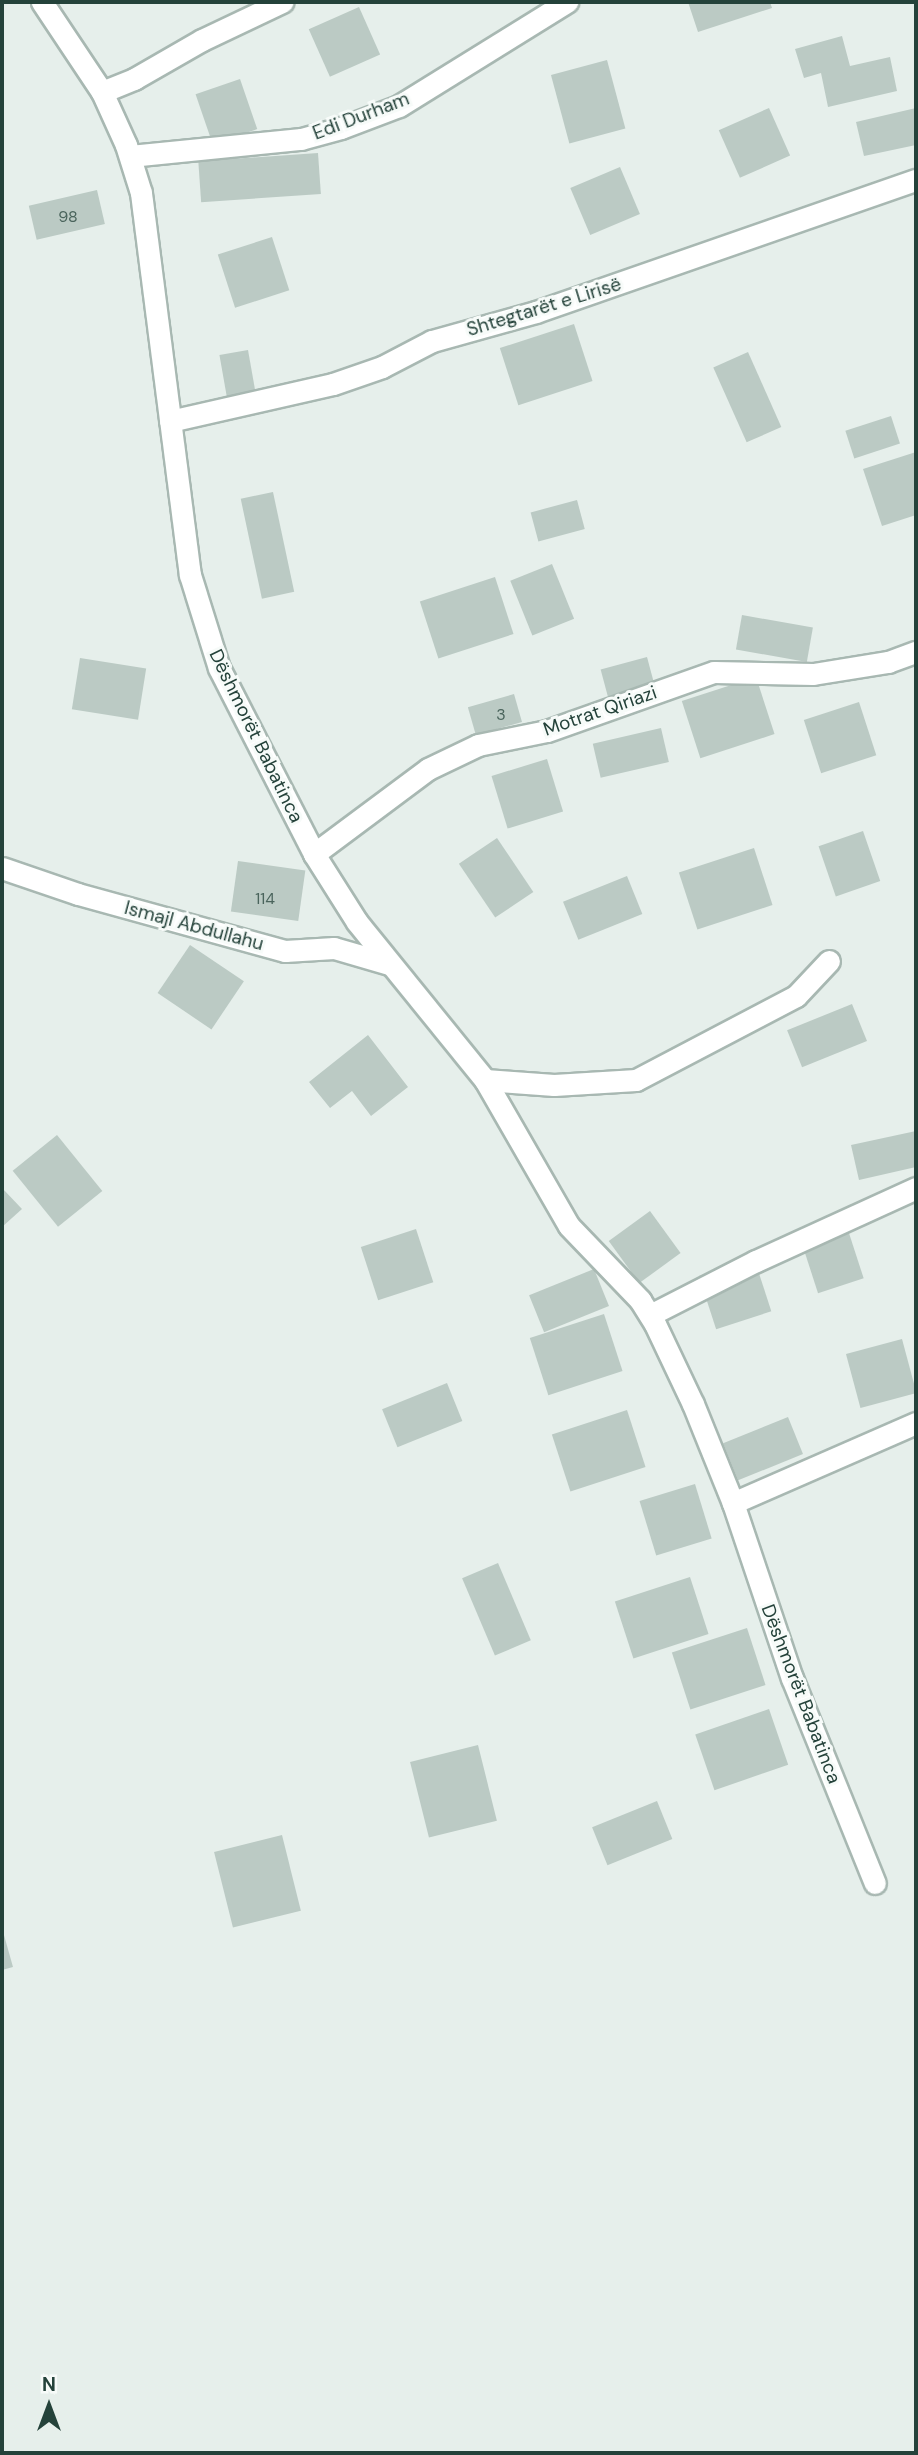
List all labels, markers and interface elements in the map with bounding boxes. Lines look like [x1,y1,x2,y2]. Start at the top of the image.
street label: Edi Durham [310,87,412,145]
house number: 98 [58,207,78,227]
street label: Shtegtarët e Lirisë [464,273,624,341]
street label: Dëshmorët Babatinca [204,646,308,826]
street label: Motrat Qiriazi [540,681,660,741]
house number: 3 [496,705,506,725]
house number: 114 [255,889,275,909]
street label: Ismajl Abdullahu [122,896,266,956]
street label: Dëshmorët Babatinca [756,1601,846,1787]
north arrow [14,2371,84,2441]
text: N [42,2372,56,2397]

